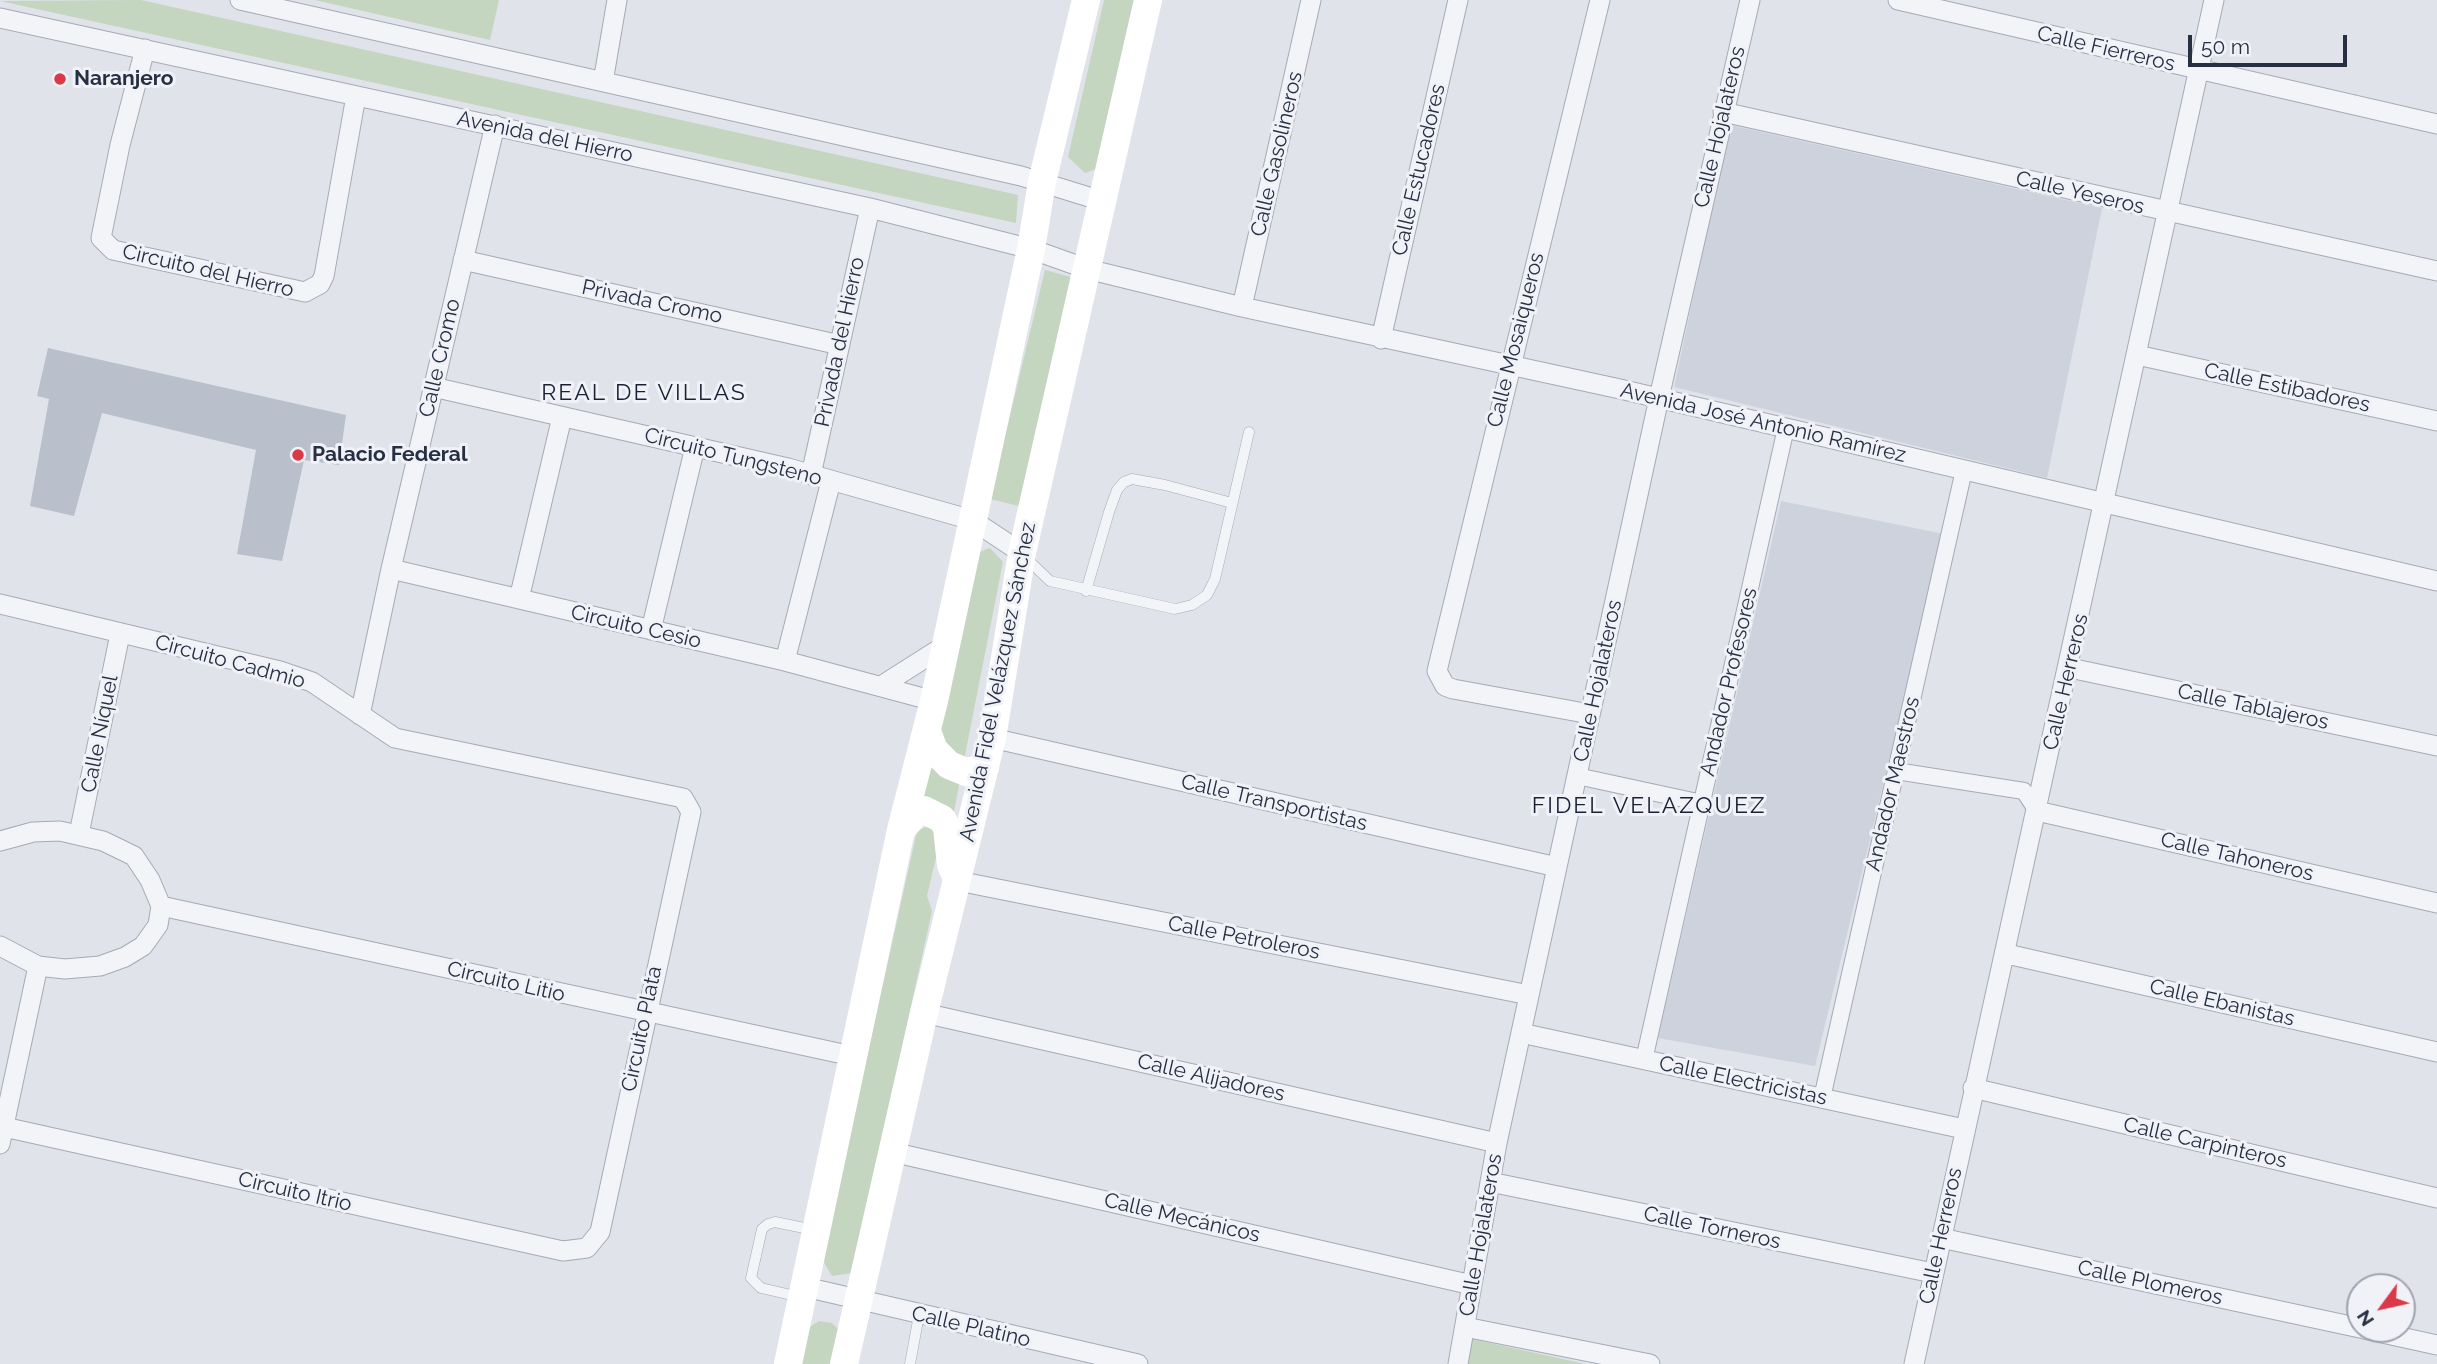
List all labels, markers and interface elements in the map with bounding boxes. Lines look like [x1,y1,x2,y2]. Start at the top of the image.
street label: Calle Fierreros [2035,21,2177,77]
scale bar [2192,21,2351,65]
text: 50 m [2201,34,2250,59]
street label: Calle Hojalateros [1689,44,1751,210]
place label: Naranjero [74,66,174,92]
street label: Calle Gasolineros [1246,69,1308,239]
marker: Naranjero [52,71,68,87]
street label: Calle Estucadores [1387,82,1451,258]
street label: Avenida del Hierro [455,106,635,168]
street label: Calle Yeseros [2013,166,2147,220]
street label: Circuito del Hierro [120,239,296,303]
street label: Calle Mosaiqueros [1482,250,1550,430]
street label: Privada del Hierro [810,255,870,429]
street label: Privada Cromo [579,275,725,329]
street label: Calle Cromo [414,296,466,420]
street label: Calle Estibadores [2202,358,2372,418]
street label: Avenida José Antonio Ramírez [1618,378,1908,468]
district label: REAL DE VILLAS [543,379,745,407]
street label: Circuito Tungsteno [642,423,824,491]
place label: Palacio Federal [312,442,468,468]
marker: Palacio Federal [290,447,306,463]
street label: Avenida Fidel Velázquez Sánchez [955,520,1041,844]
street label: Andador Profesores [1695,585,1763,779]
street label: Calle Hojalateros [1569,598,1627,764]
street label: Circuito Cesio [568,600,704,654]
street label: Calle Herreros [2038,611,2094,753]
street label: Circuito Cadmio [152,630,308,694]
street label: Calle Níquel [76,673,124,795]
street label: Calle Tablajeros [2175,679,2331,735]
street label: Andador Maestros [1861,694,1925,874]
street label: Calle Transportistas [1178,769,1370,837]
district label: FIDEL VELAZQUEZ [1534,792,1764,820]
street label: Calle Tahoneros [2158,827,2316,887]
street label: Calle Petroleros [1166,911,1322,965]
street label: Circuito Litio [445,956,567,1008]
street label: Circuito Plata [616,964,668,1094]
street label: Calle Ebanistas [2147,974,2297,1032]
street label: Calle Alijadores [1135,1049,1287,1107]
street label: Calle Electricistas [1657,1051,1829,1111]
street label: Calle Carpinteros [2121,1112,2289,1174]
street label: Calle Hojalateros [1454,1152,1508,1318]
street label: Calle Herreros [1914,1165,1968,1307]
street label: Circuito Itrio [236,1167,354,1217]
street label: Calle Mecánicos [1102,1188,1262,1248]
street label: Calle Torneros [1641,1201,1783,1255]
street label: Calle Plomeros [2075,1255,2225,1311]
north arrow [2346,1273,2416,1343]
street label: Calle Platino [909,1301,1033,1353]
text: N [2352,1306,2378,1330]

